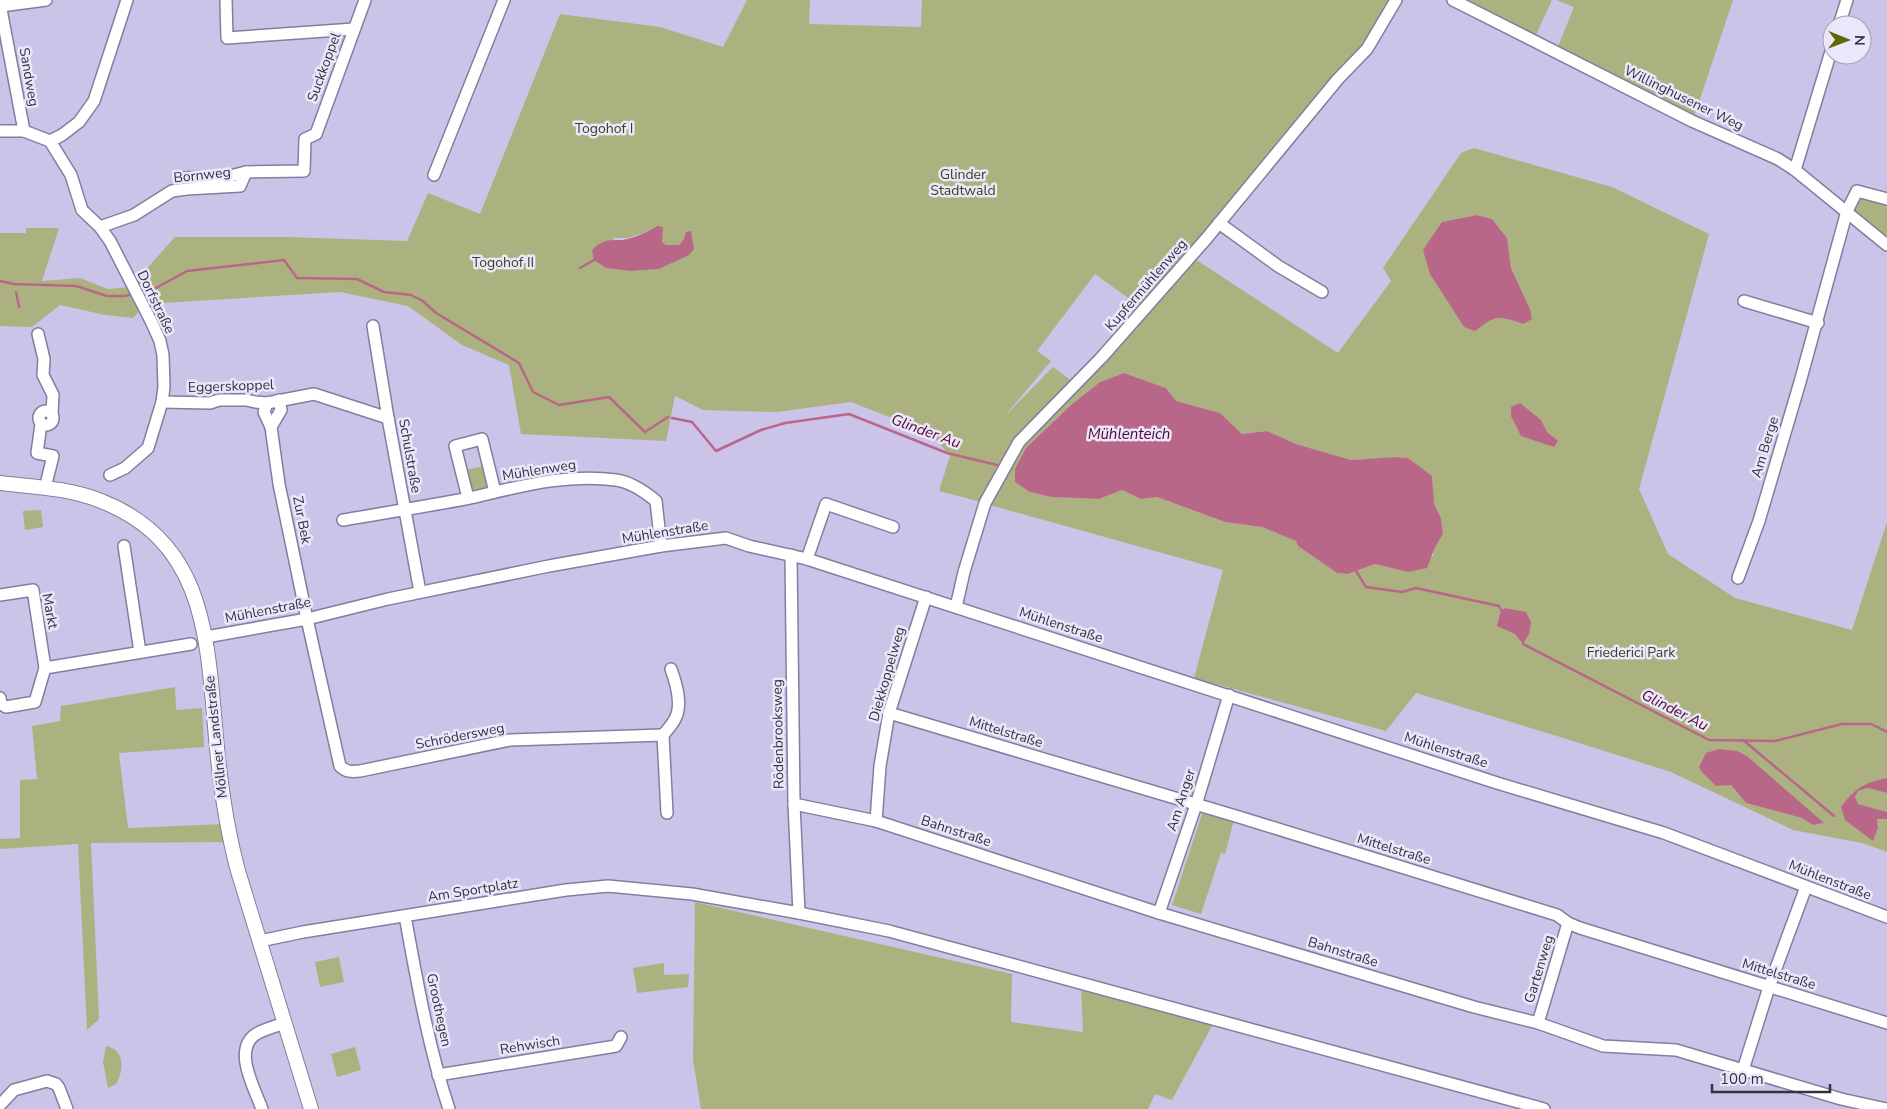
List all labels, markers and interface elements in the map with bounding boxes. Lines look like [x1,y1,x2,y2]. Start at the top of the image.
north arrow [1822,15,1872,65]
street label: Suckkoppel [303,29,346,104]
text: N [1850,35,1869,46]
street label: Sandweg [14,46,44,108]
street label: Willinghusener Weg [1621,61,1747,135]
park label: Togohof I [575,119,633,138]
street label: Bornweg [172,163,232,187]
park label: Glinder Stadtwald [930,165,996,200]
street label: Kupfermühlenweg [1101,235,1191,335]
park label: Togohof II [472,253,534,272]
street label: Dorfstraße [133,267,179,337]
street label: Eggerskoppel [188,375,275,397]
water label: Glinder Au [888,409,964,453]
street label: Am Berge [1747,414,1783,480]
street label: Schulstraße [394,417,426,495]
water label: Mühlenteich [1088,424,1170,444]
street label: Mühlenweg [501,455,577,485]
street label: Zur Bek [288,494,316,547]
street label: Mühlenstraße [620,516,710,548]
street label: Markt [37,591,63,631]
street label: Mühlenstraße [223,592,313,628]
street label: Mühlenstraße [1017,602,1105,648]
street label: Diekkoppelweg [864,624,910,724]
park label: Friederici Park [1587,643,1676,662]
street label: Möllner Landstraße [200,675,232,799]
street label: Rödenbrooksweg [768,679,788,789]
water label: Glinder Au [1638,685,1712,735]
street label: Mittelstraße [967,712,1045,752]
street label: Schrödersweg [414,718,506,754]
street label: Mühlenstraße [1402,727,1490,773]
street label: Am Anger [1162,766,1200,834]
street label: Bahnstraße [918,811,994,851]
street label: Mittelstraße [1355,829,1433,869]
street label: Mühlenstraße [1786,855,1874,905]
street label: Am Sportplatz [426,873,520,907]
street label: Bahnstraße [1305,932,1381,972]
street label: Gartenweg [1520,933,1558,1005]
street label: Mittelstraße [1740,954,1818,994]
street label: Groothegen [422,972,456,1048]
street label: Rehwisch [499,1031,561,1059]
scale bar [1712,1062,1830,1094]
text: 100 m [1720,1069,1764,1089]

